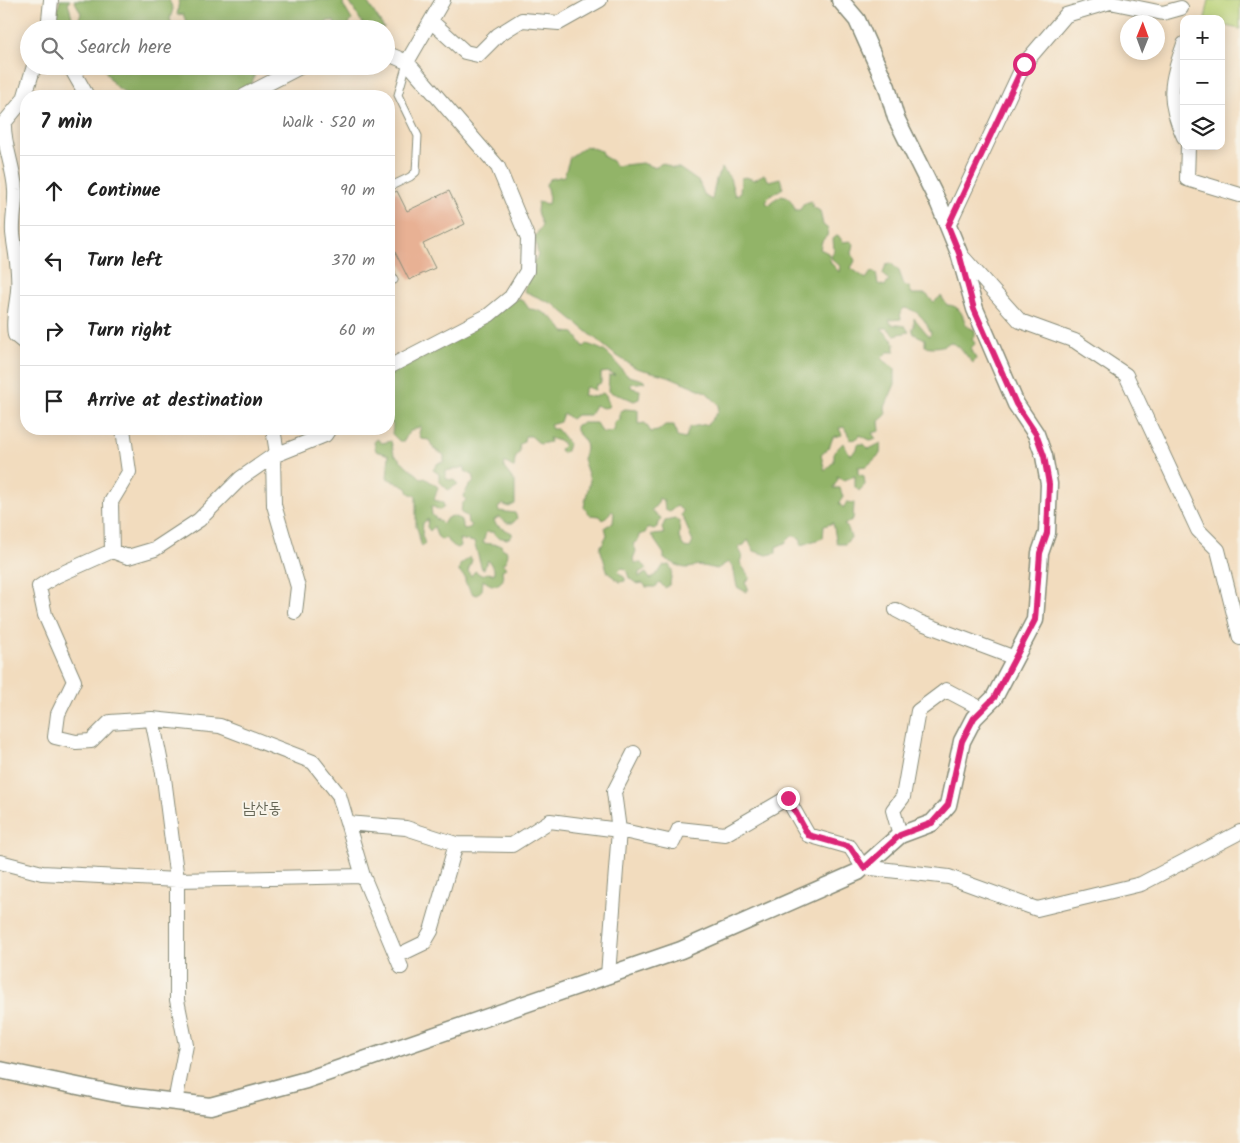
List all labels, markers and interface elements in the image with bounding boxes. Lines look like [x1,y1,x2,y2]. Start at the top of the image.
north arrow [1120,15,1165,60]
map controls [1180,15,1225,150]
button: + [1180,15,1225,60]
search box [20,20,395,75]
text: Search here [78,33,172,63]
icon: search [38,34,66,62]
route start [1013,53,1036,76]
button: − [1180,60,1225,105]
button: layers [1180,105,1225,150]
text: 7 min [40,106,92,139]
text: Walk · 520 m [282,110,375,135]
text: Continue [87,176,160,206]
icon: ahead [40,177,68,205]
text: 90 m [340,178,375,203]
text: Turn left [87,246,162,276]
icon: left [40,247,68,275]
text: 370 m [331,248,375,273]
text: Turn right [87,316,172,346]
icon: right [40,317,68,345]
text: 60 m [339,318,375,343]
text: Arrive at destination [87,386,263,416]
icon: arrive [40,387,68,415]
route end [777,787,800,810]
district label: 남산동 [243,796,281,821]

